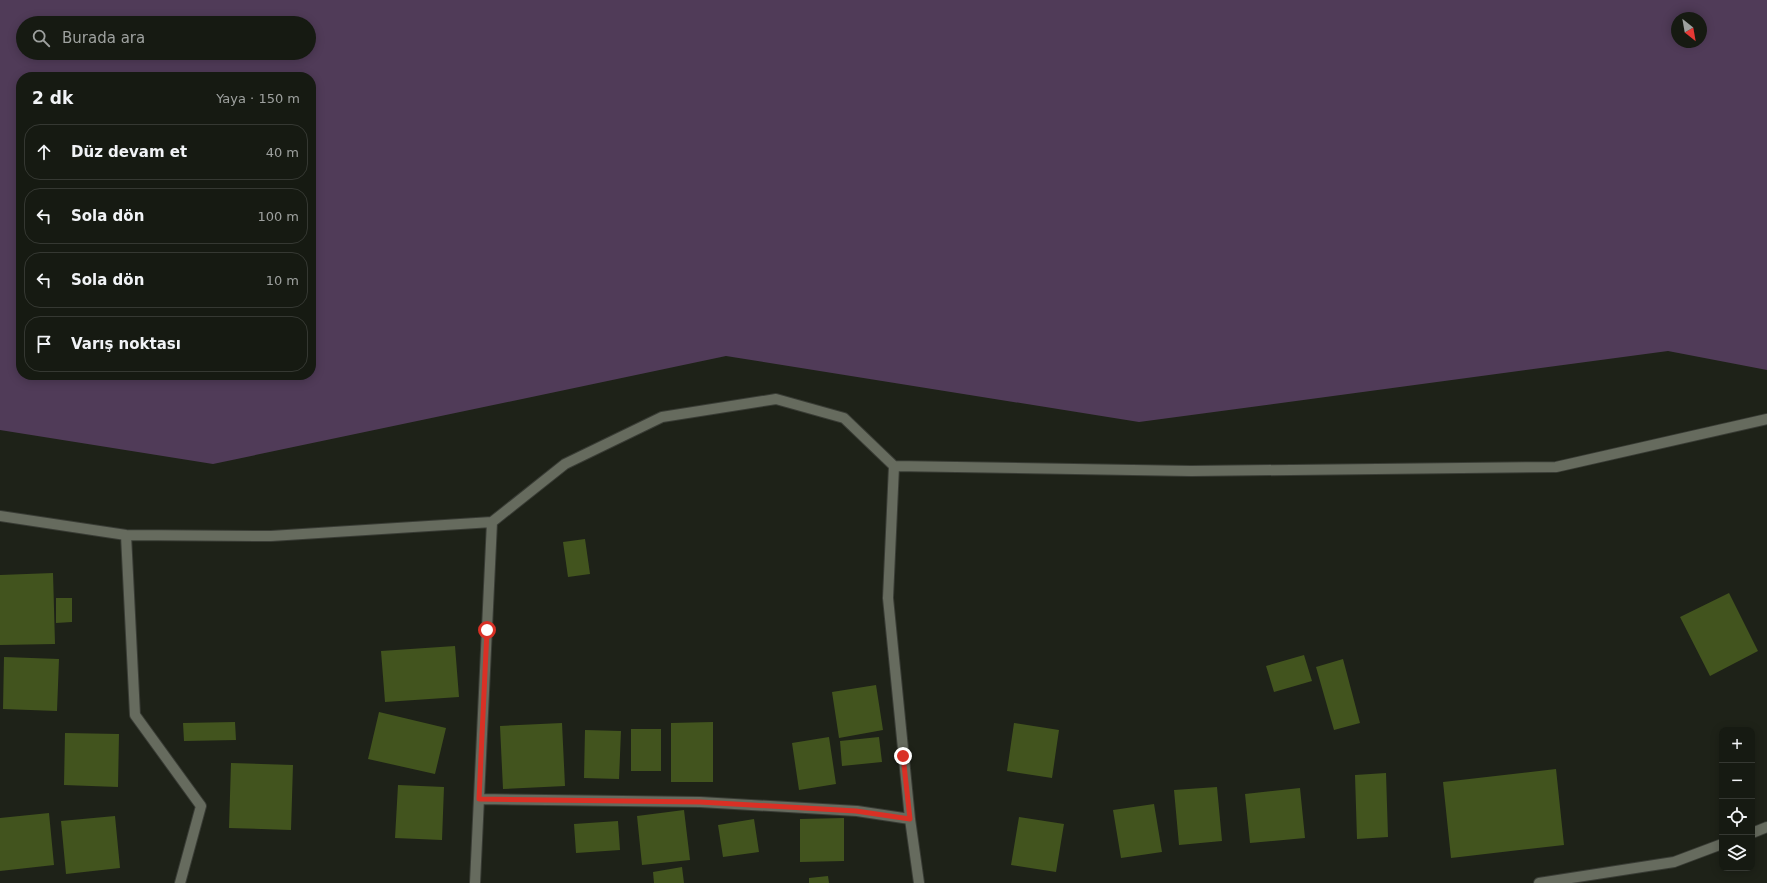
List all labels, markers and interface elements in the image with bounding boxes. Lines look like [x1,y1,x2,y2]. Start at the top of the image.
north arrow [1671,12,1707,48]
search box [16,16,316,60]
icon: search [30,27,52,49]
text: Burada ara [62,29,145,47]
text: 2 dk [32,88,73,108]
text: Yaya · 150 m [216,91,300,106]
icon: ahead [33,141,55,163]
text: Düz devam et [71,143,187,161]
text: 40 m [266,145,299,160]
icon: left [33,205,55,227]
text: Sola dön [71,207,144,225]
text: 100 m [257,209,299,224]
icon: left [33,269,55,291]
text: Sola dön [71,271,144,289]
text: 10 m [266,273,299,288]
icon: arrive [33,333,55,355]
text: Varış noktası [71,335,181,353]
route start [478,621,496,639]
map controls [1719,727,1755,871]
button: + [1719,727,1755,763]
route end [894,747,912,765]
button: − [1719,763,1755,799]
button: locate [1719,799,1755,835]
button: layers [1719,835,1755,871]

